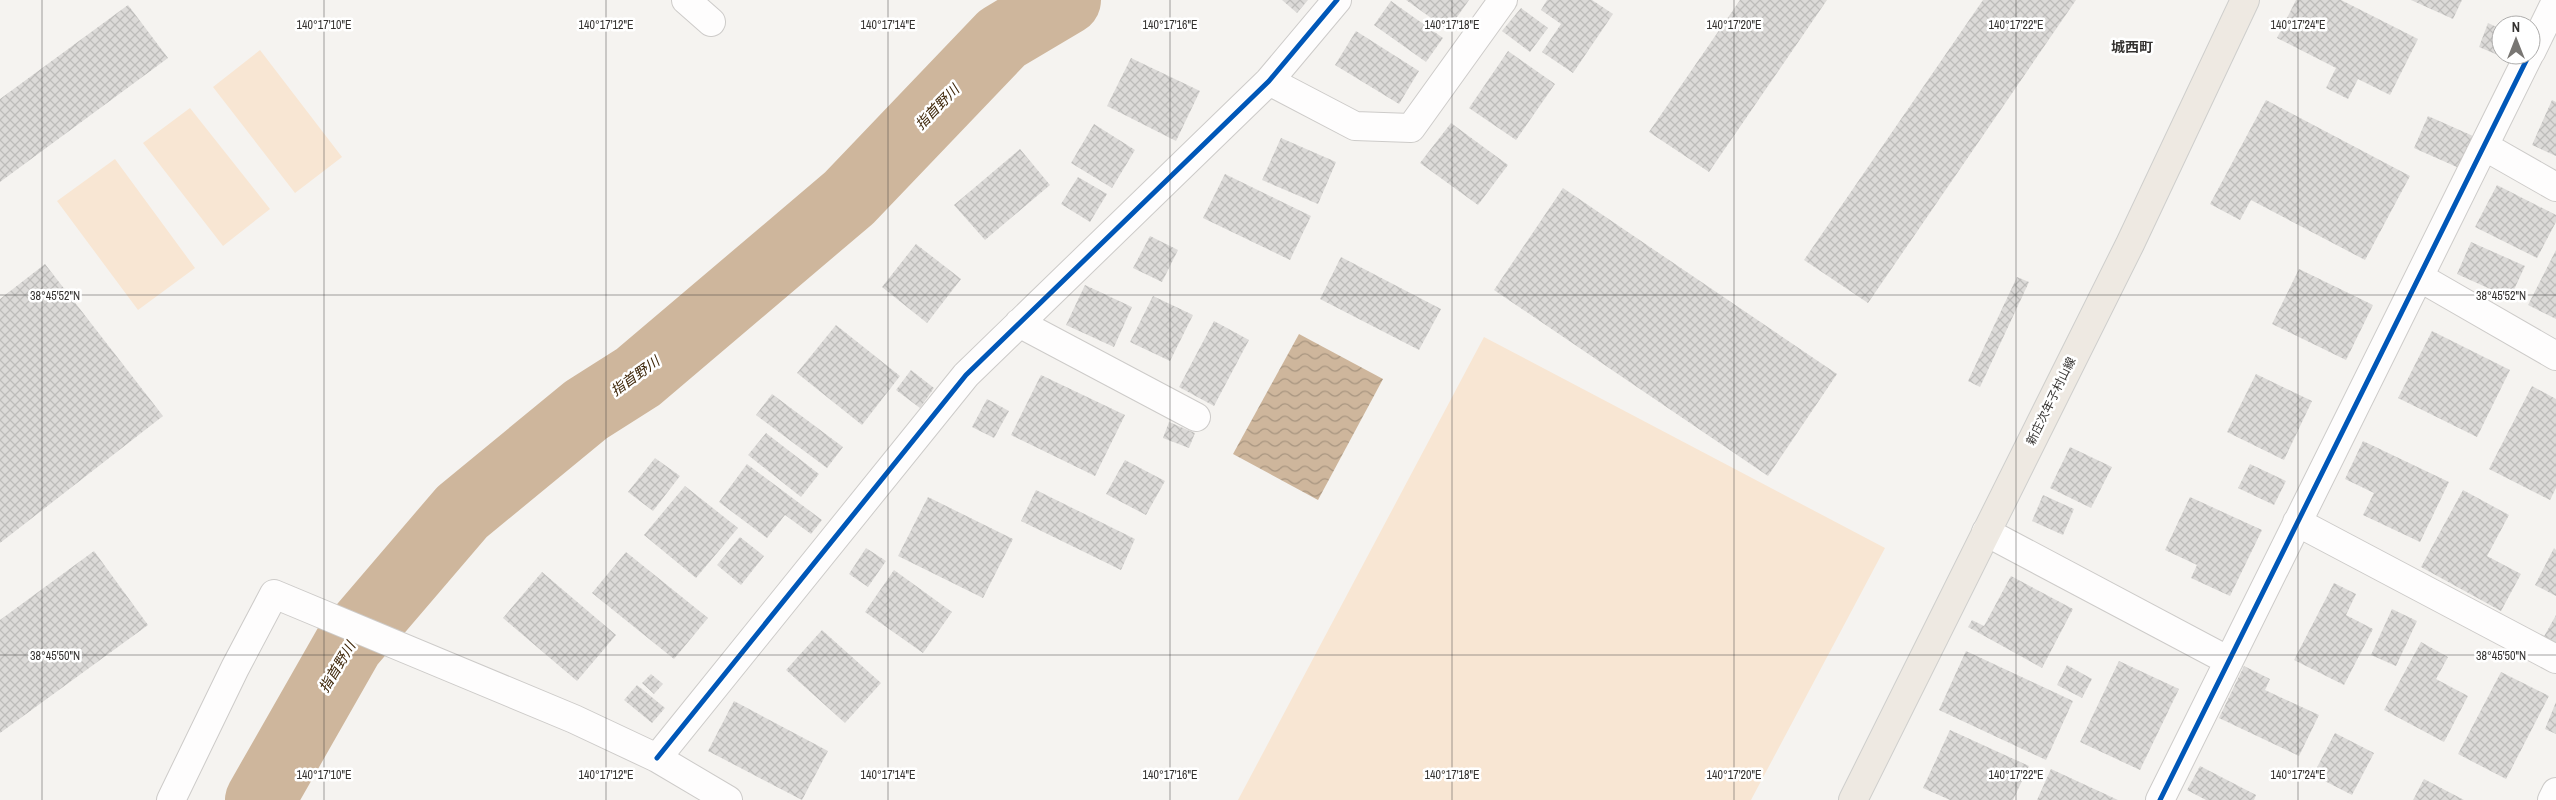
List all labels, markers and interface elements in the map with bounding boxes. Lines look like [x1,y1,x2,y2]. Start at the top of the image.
north arrow [2491,15,2541,65]
text: 140°17'10"E [296,17,352,33]
text: 140°17'12"E [578,17,634,33]
text: 140°17'14"E [860,17,916,33]
text: 140°17'16"E [1142,17,1198,33]
text: 140°17'18"E [1424,17,1480,33]
text: 140°17'20"E [1706,17,1762,33]
text: 140°17'22"E [1988,17,2044,33]
text: 140°17'24"E [2270,17,2326,33]
text: N [2512,18,2520,36]
district label: 城西町 [2111,38,2153,56]
water label: 指首野川 [911,79,964,133]
text: 38°45'52"N [30,288,80,304]
text: 38°45'52"N [2476,288,2526,304]
water label: 指首野川 [607,351,665,400]
street label: 新庄次年子村山線 [2023,354,2079,448]
water label: 指首野川 [315,637,360,696]
text: 38°45'50"N [30,648,80,664]
text: 38°45'50"N [2476,648,2526,664]
text: 140°17'10"E [296,767,352,783]
text: 140°17'12"E [578,767,634,783]
text: 140°17'14"E [860,767,916,783]
text: 140°17'16"E [1142,767,1198,783]
text: 140°17'18"E [1424,767,1480,783]
text: 140°17'20"E [1706,767,1762,783]
text: 140°17'22"E [1988,767,2044,783]
text: 140°17'24"E [2270,767,2326,783]

